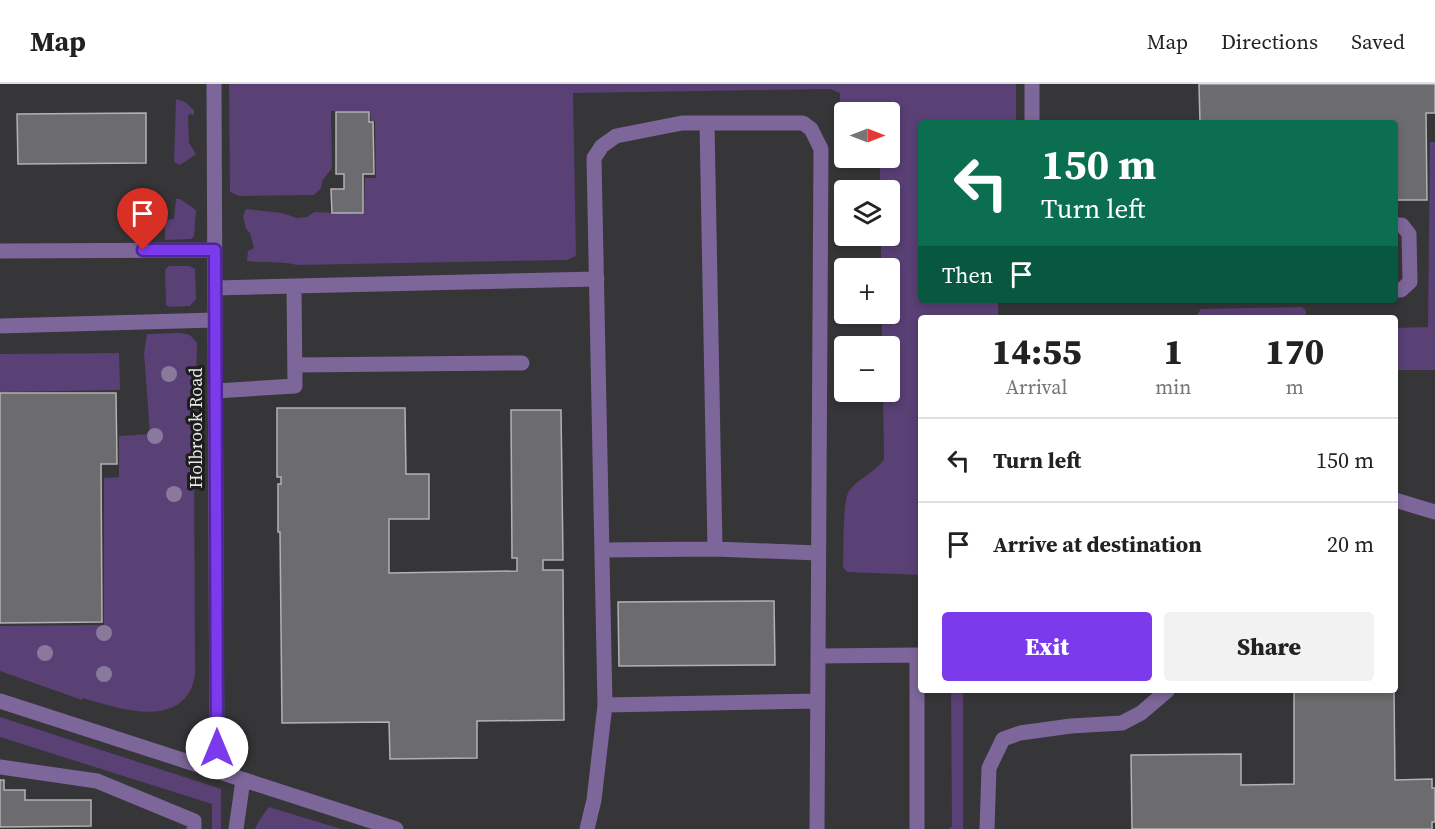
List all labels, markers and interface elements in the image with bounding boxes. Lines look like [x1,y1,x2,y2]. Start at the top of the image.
text: Map [30,22,86,60]
text: Map [1147,27,1188,56]
text: Directions [1221,27,1318,56]
text: Saved [1351,27,1405,56]
north arrow [834,102,900,168]
map controls [834,102,900,402]
text: 150 m [1041,135,1156,193]
icon: left [942,144,1020,222]
button: layers [834,180,900,246]
pin [117,188,168,250]
text: Turn left [1041,190,1145,227]
icon: arrive [126,197,159,230]
button: + [834,258,900,324]
icon: arrive [1005,258,1038,291]
text: Then [942,260,993,290]
text: 14:55 [992,327,1082,376]
text: 1 [1163,327,1183,376]
text: 170 [1265,327,1324,376]
button: − [834,336,900,402]
street label: Holbrook Road [183,367,208,489]
text: Arrival [1006,373,1068,401]
text: min [1155,373,1191,401]
text: m [1286,373,1304,401]
icon: left [942,444,975,477]
text: Turn left [993,445,1081,475]
text: 150 m [1316,445,1374,475]
icon: arrive [942,528,975,561]
text: Arrive at destination [993,529,1202,559]
text: 20 m [1327,529,1374,559]
button: Exit [942,612,1152,681]
button: Share [1164,612,1374,681]
position arrow [185,716,249,780]

